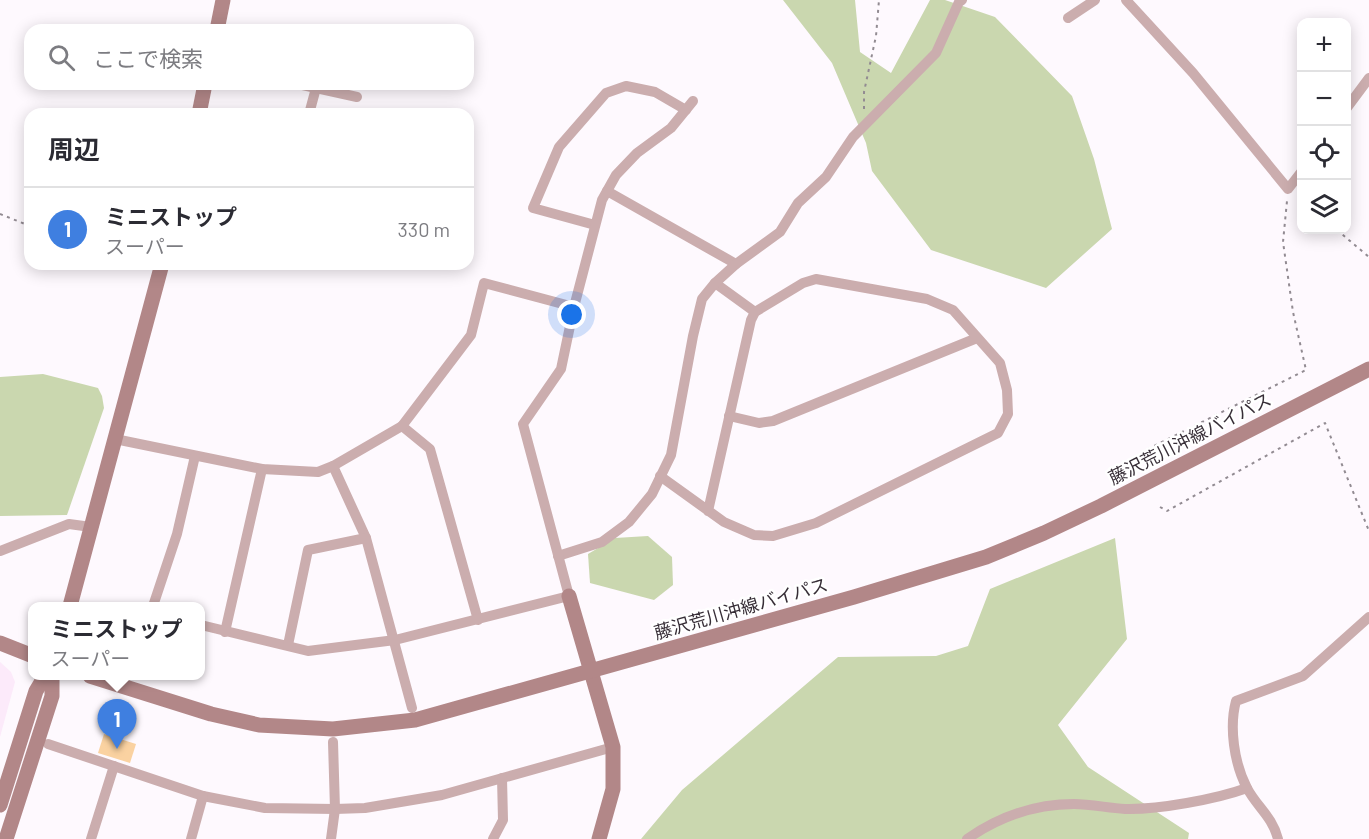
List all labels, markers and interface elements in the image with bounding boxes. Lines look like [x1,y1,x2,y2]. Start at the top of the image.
map controls [1297,18,1351,234]
button: + [1297,18,1351,72]
search box [24,24,474,90]
icon: search [45,41,78,74]
text: ここで検索 [93,45,203,71]
button: − [1297,72,1351,126]
button: locate [1297,126,1351,180]
text: 周辺 [48,133,100,164]
button: layers [1297,180,1351,234]
text: ミニストップ [105,203,237,229]
text: 1 [64,217,71,241]
text: 330 m [398,217,450,241]
text: スーパー [105,234,185,258]
your location [557,300,586,329]
street label: 藤沢荒川沖線バイパス [1105,388,1275,489]
street label: 藤沢荒川沖線バイパス [651,573,830,643]
popup [28,602,205,680]
text: ミニストップ [50,615,183,641]
text: スーパー [50,646,130,670]
pin: 1 [98,700,136,749]

